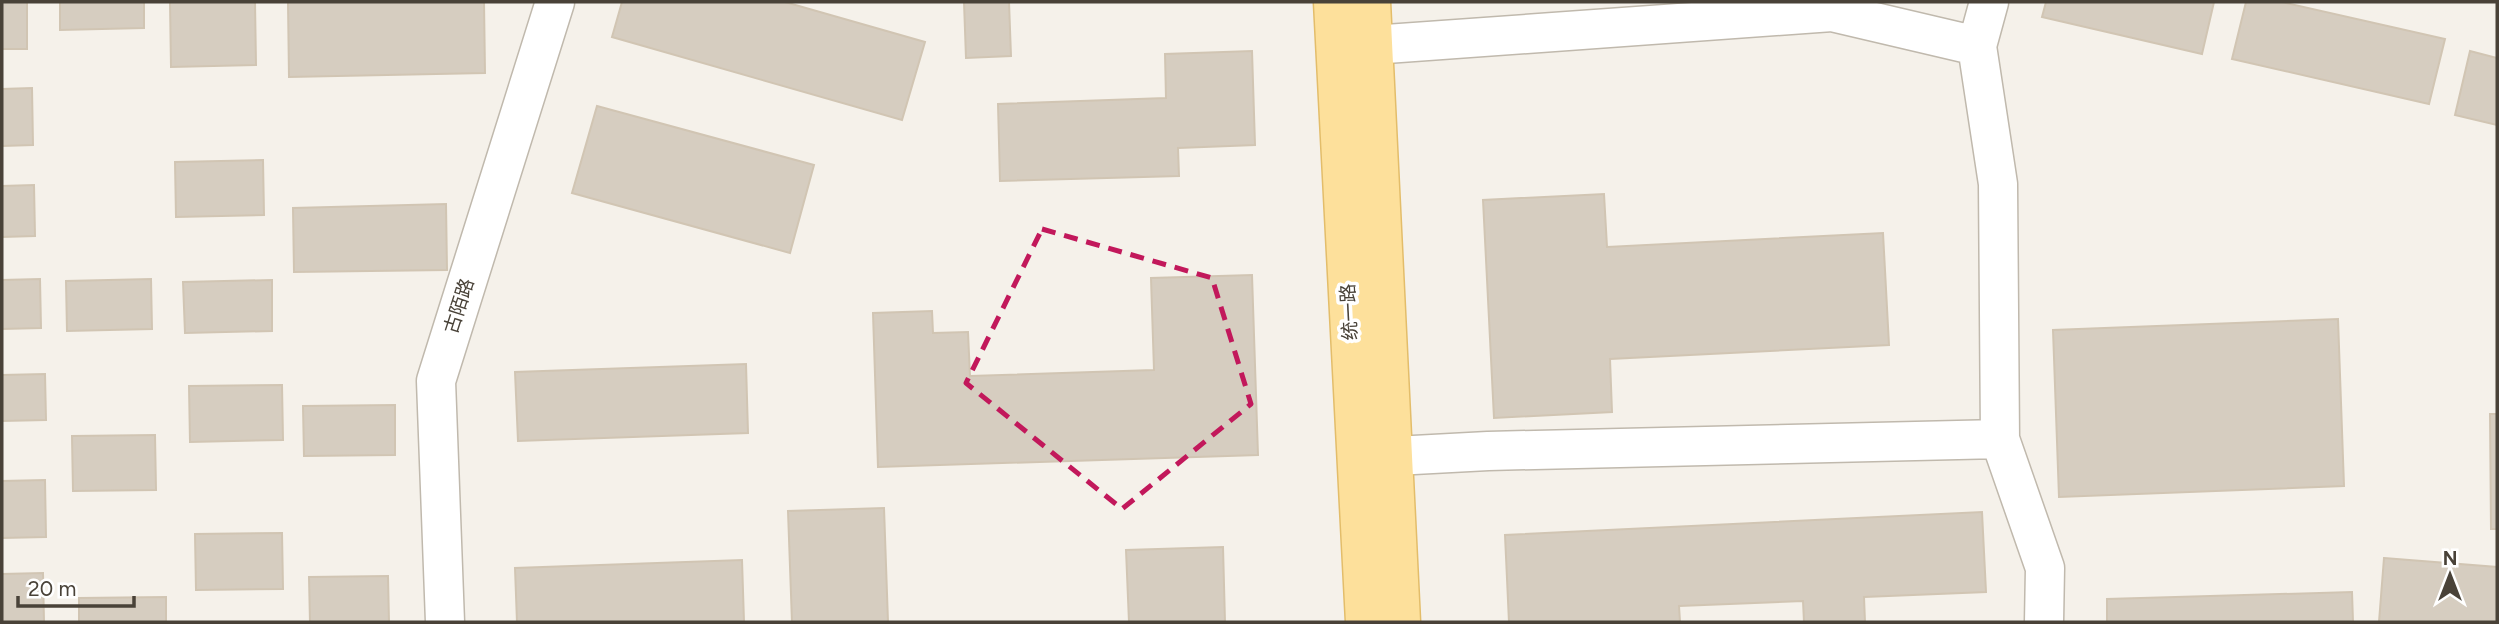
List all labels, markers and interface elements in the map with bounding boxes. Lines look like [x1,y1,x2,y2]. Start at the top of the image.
street label: 古陌路 [439,275,479,337]
street label: 统一路 [1336,283,1362,341]
north arrow [2415,540,2485,610]
text: N [2443,547,2457,570]
scale bar [18,564,133,608]
text: 20 m [28,576,76,601]

